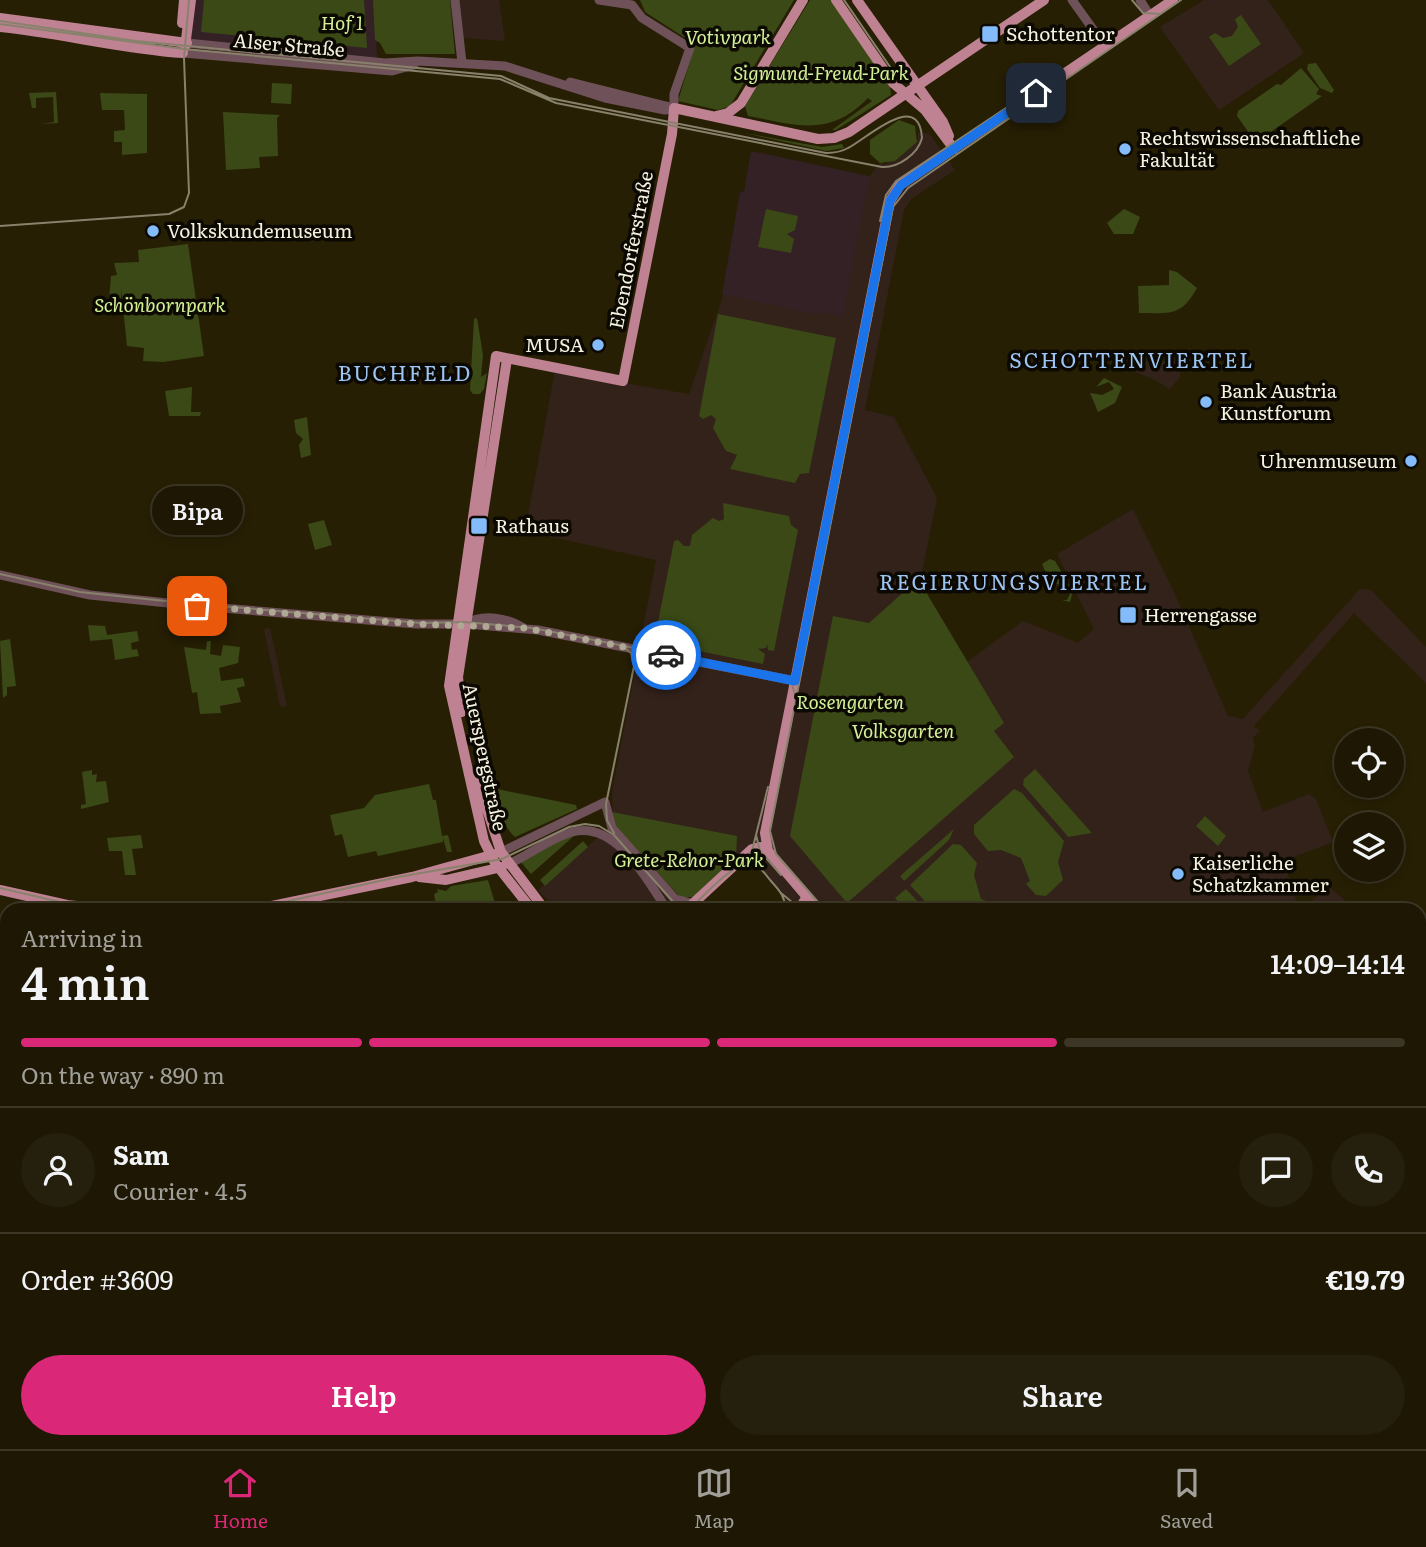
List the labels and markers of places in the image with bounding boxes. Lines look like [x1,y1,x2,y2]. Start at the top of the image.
place label: Schottentor [1006,19,1114,47]
marker: Schottentor [980,24,1000,44]
pin [1006,63,1066,123]
place label: Rechtswissenschaftliche Fakultät [1139,123,1360,173]
marker: Rechtswissenschaftliche Fakultät [1117,141,1133,157]
place label: Volkskundemuseum [167,216,352,244]
marker: Volkskundemuseum [145,223,161,239]
place label: MUSA [525,330,584,358]
marker: MUSA [590,337,606,353]
place label: Bank Austria Kunstforum [1220,376,1338,426]
marker: Bank Austria Kunstforum [1198,394,1214,410]
place label: Uhrenmuseum [1260,446,1397,474]
marker: Uhrenmuseum [1403,453,1419,469]
callout: Bipa [152,487,242,536]
place label: Rathaus [495,511,569,539]
marker: Rathaus [469,516,489,536]
pin [167,576,227,636]
place label: Herrengasse [1144,600,1257,628]
marker: Herrengasse [1118,605,1138,625]
place label: Kaiserliche Schatzkammer [1192,848,1329,898]
marker: Kaiserliche Schatzkammer [1170,866,1186,882]

